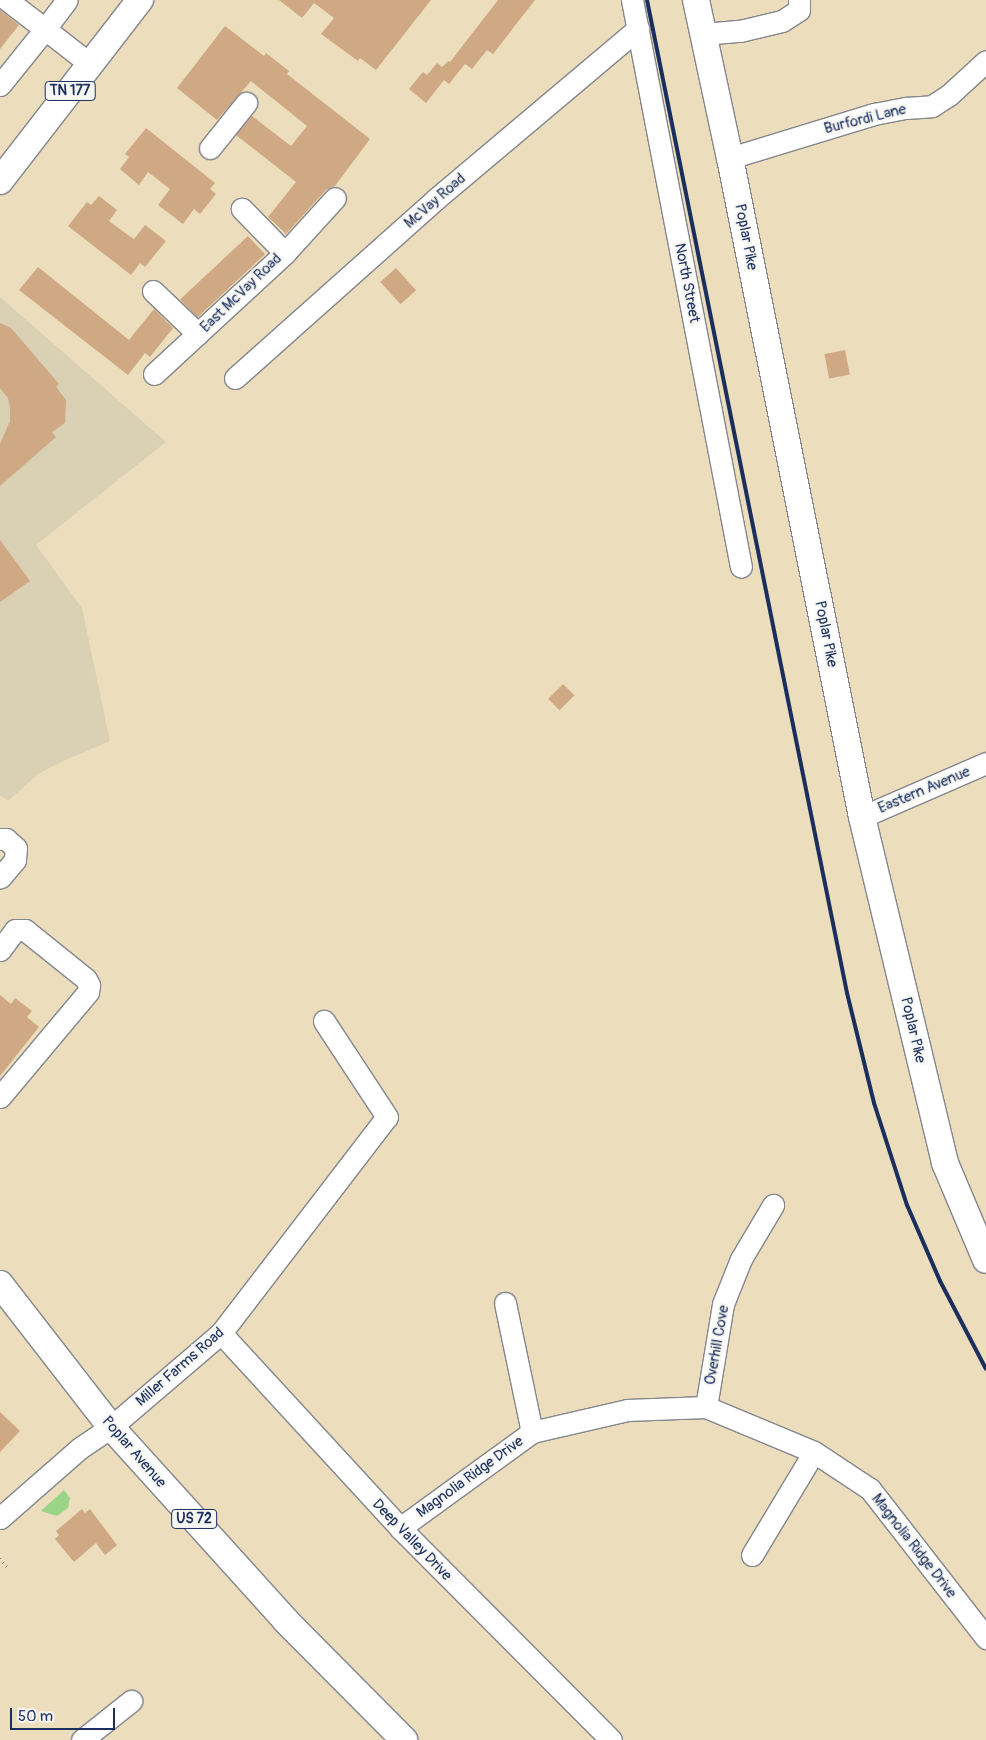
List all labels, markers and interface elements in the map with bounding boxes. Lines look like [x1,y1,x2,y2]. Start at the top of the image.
road number: TN 177 [44,80,96,102]
street label: Burfordi Lane [822,100,908,138]
street label: McVay Road [401,170,469,232]
street label: Poplar Pike [731,202,761,272]
street label: North Street [670,242,704,324]
street label: East McVay Road [197,250,285,336]
street label: Poplar Pike [811,599,841,669]
street label: Eastern Avenue [875,763,973,817]
street label: Poplar Pike [897,995,929,1065]
street label: Overhill Cove [701,1304,733,1386]
street label: Miller Farms Road [132,1324,228,1410]
street label: Poplar Avenue [98,1413,170,1491]
street label: Magnolia Ridge Drive [413,1432,527,1522]
street label: Magnolia Ridge Drive [868,1490,960,1602]
street label: Deep Valley Drive [368,1495,456,1585]
road number: US 72 [170,1508,218,1530]
scale bar [12,1698,118,1730]
text: 50 m [18,1707,53,1726]

